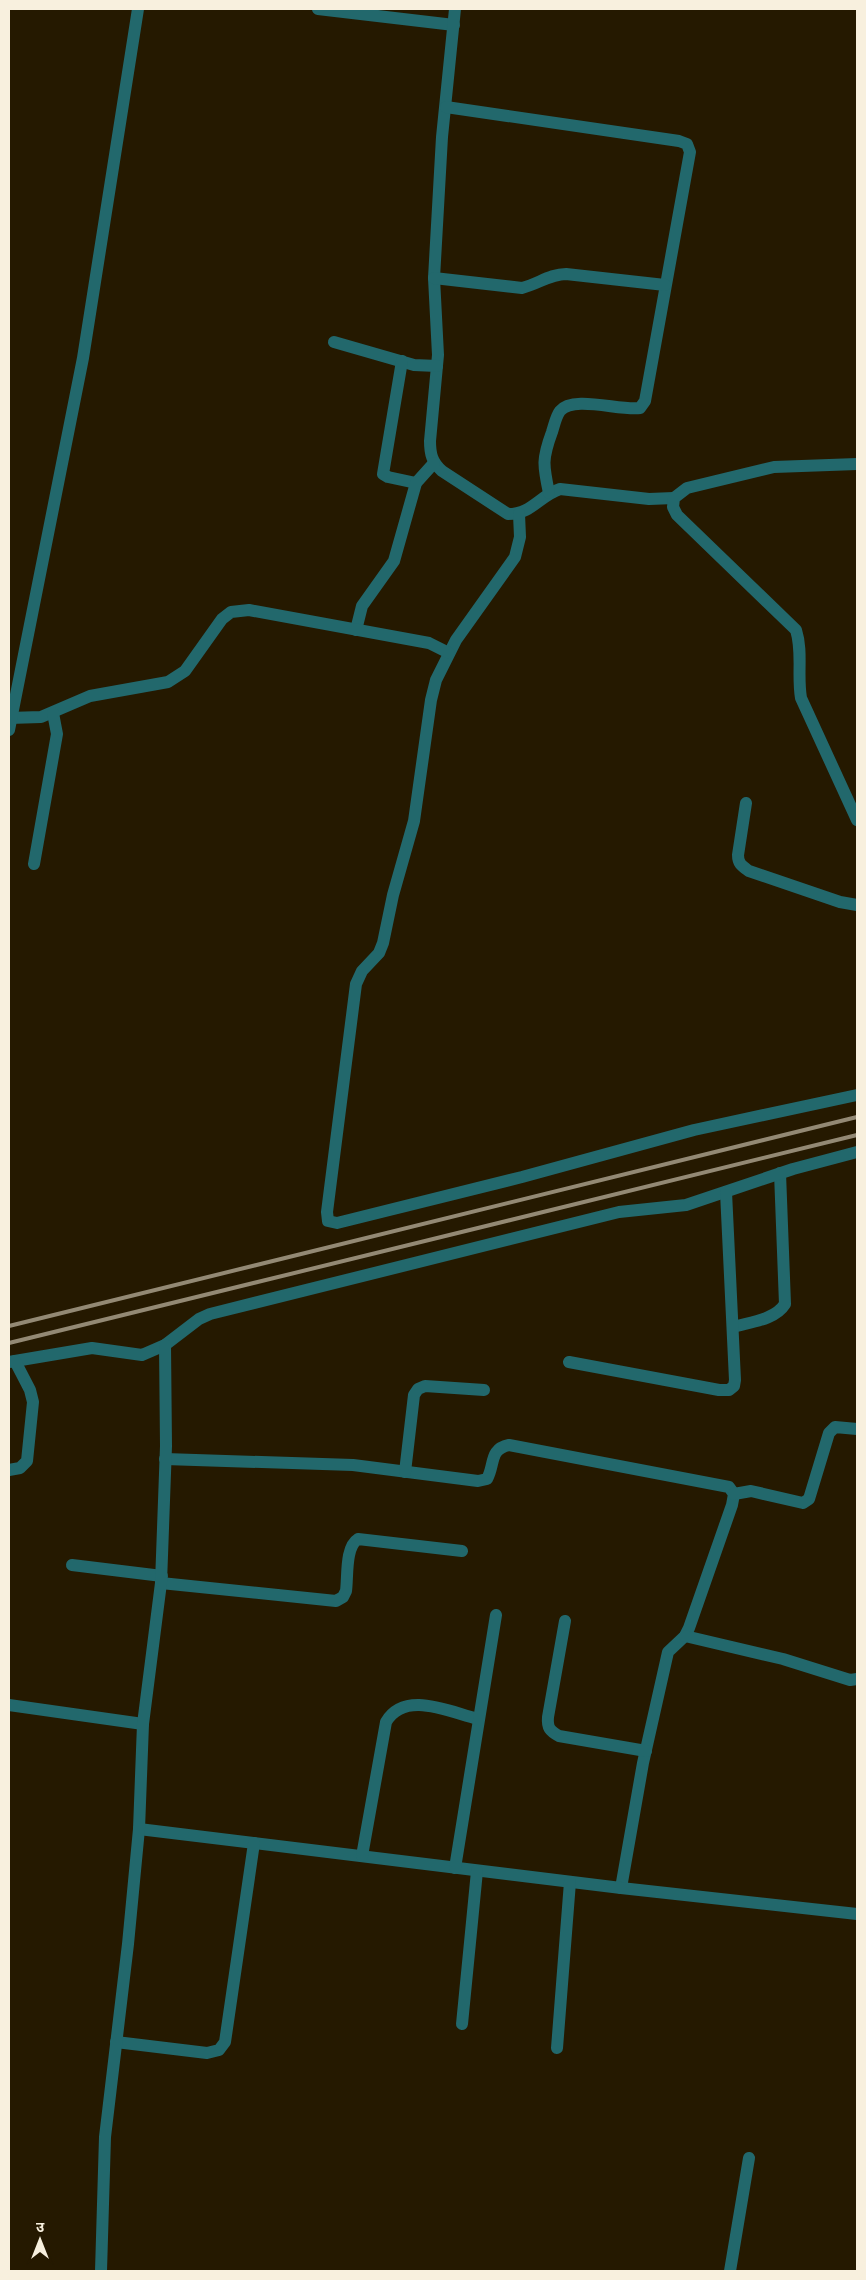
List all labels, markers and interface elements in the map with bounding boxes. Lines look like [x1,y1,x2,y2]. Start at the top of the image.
north arrow [15,2215,65,2265]
text: उ [36,2219,45,2235]

